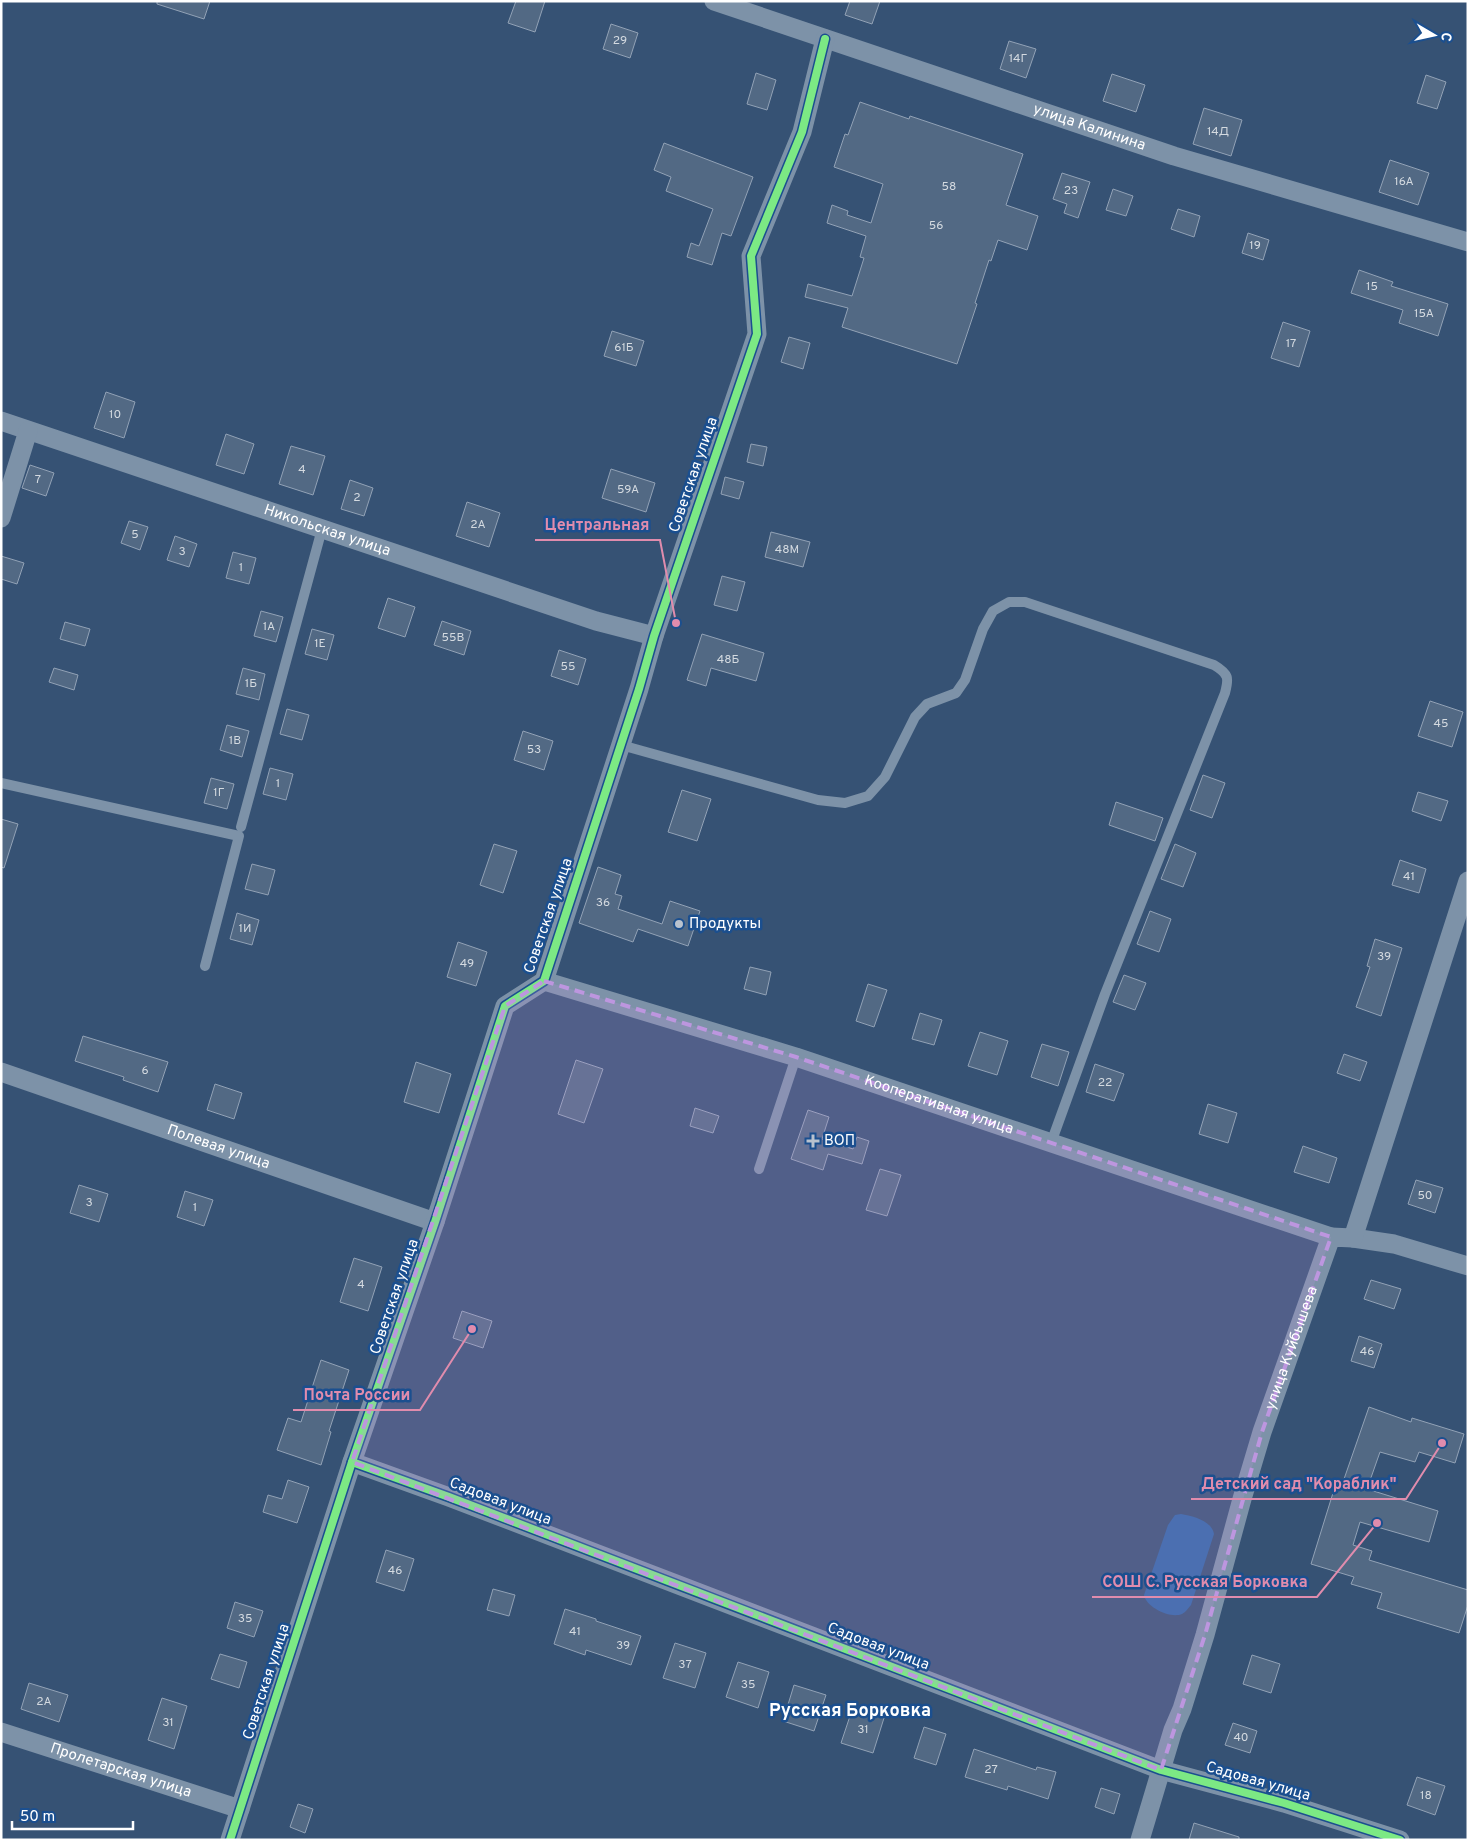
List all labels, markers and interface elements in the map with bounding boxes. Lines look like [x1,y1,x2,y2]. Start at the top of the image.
north arrow [1409,10,1459,60]
text: С [1436,31,1454,43]
house number: 29 [613,33,627,49]
house number: 14Г [1009,51,1027,67]
street label: улица Калинина [1031,100,1148,155]
house number: 14Д [1207,124,1229,140]
house number: 16А [1394,174,1414,190]
house number: 58 [942,179,956,195]
house number: 23 [1064,183,1078,199]
house number: 56 [929,218,943,234]
house number: 19 [1249,238,1261,254]
house number: 15 [1366,279,1378,295]
house number: 15А [1414,306,1434,322]
house number: 17 [1286,336,1296,352]
house number: 61Б [614,340,634,356]
house number: 10 [109,407,121,423]
street label: Советская улица [665,415,723,535]
house number: 4 [298,462,306,478]
house number: 7 [35,472,41,488]
house number: 59А [617,482,639,498]
house number: 2 [353,490,361,506]
street label: Никольская улица [261,500,393,561]
callout: Центральная [535,509,660,540]
text: Центральная [544,516,650,536]
house number: 2А [470,517,486,533]
house number: 5 [131,527,139,543]
house number: 48М [775,542,799,558]
house number: 3 [178,544,186,560]
house number: 1 [239,560,243,576]
house number: 1А [263,619,275,635]
house number: 55В [442,630,465,646]
house number: 1Е [314,636,326,652]
house number: 48Б [717,652,739,668]
house number: 55 [561,659,575,675]
house number: 1Б [245,676,257,692]
house number: 45 [1434,716,1448,732]
house number: 1В [229,733,241,749]
house number: 53 [527,742,541,758]
house number: 1 [276,776,280,792]
house number: 1Г [213,785,225,801]
street label: Советская улица [520,856,578,976]
house number: 41 [1403,869,1415,885]
house number: 36 [596,895,610,911]
place label: Продукты [689,915,761,934]
marker: Продукты [673,918,685,930]
house number: 1И [239,921,251,937]
house number: 39 [1377,949,1391,965]
house number: 49 [460,956,474,972]
house number: 6 [141,1063,149,1079]
street label: Кооперативная улица [862,1071,1016,1139]
house number: 22 [1098,1075,1112,1091]
street label: Полевая улица [164,1121,272,1174]
place label: ВОП [824,1132,855,1151]
marker: ВОП [806,1134,820,1148]
house number: 50 [1417,1188,1433,1204]
house number: 3 [85,1195,93,1211]
house number: 1 [193,1200,197,1216]
street label: Советская улица [366,1237,424,1357]
house number: 4 [357,1277,365,1293]
street label: улица Куйбышева [1261,1284,1322,1413]
house number: 46 [1360,1344,1374,1360]
callout: Почта России [293,1379,420,1410]
text: Почта России [304,1386,410,1406]
callout: Детский сад "Кораблик" [1191,1468,1406,1499]
street label: Садовая улица [446,1474,554,1530]
text: Детский сад "Кораблик" [1201,1475,1397,1495]
house number: 46 [388,1563,402,1579]
callout: СОШ С. Русская Борковка [1092,1566,1317,1597]
text: СОШ С. Русская Борковка [1102,1573,1308,1593]
house number: 35 [238,1611,252,1627]
street label: Садовая улица [824,1619,932,1675]
street label: Советская улица [239,1622,295,1742]
house number: 41 [569,1624,581,1640]
house number: 39 [616,1638,630,1654]
house number: 37 [678,1657,692,1673]
house number: 35 [741,1677,755,1693]
house number: 2А [36,1694,52,1710]
district label: Русская Борковка [769,1700,931,1723]
house number: 31 [162,1715,174,1731]
house number: 31 [857,1722,869,1738]
house number: 40 [1233,1730,1249,1746]
street label: Пролетарская улица [48,1739,194,1802]
street label: Садовая улица [1204,1758,1312,1806]
house number: 27 [984,1762,998,1778]
house number: 18 [1420,1788,1432,1804]
scale bar [12,1798,134,1830]
text: 50 m [20,1808,55,1827]

